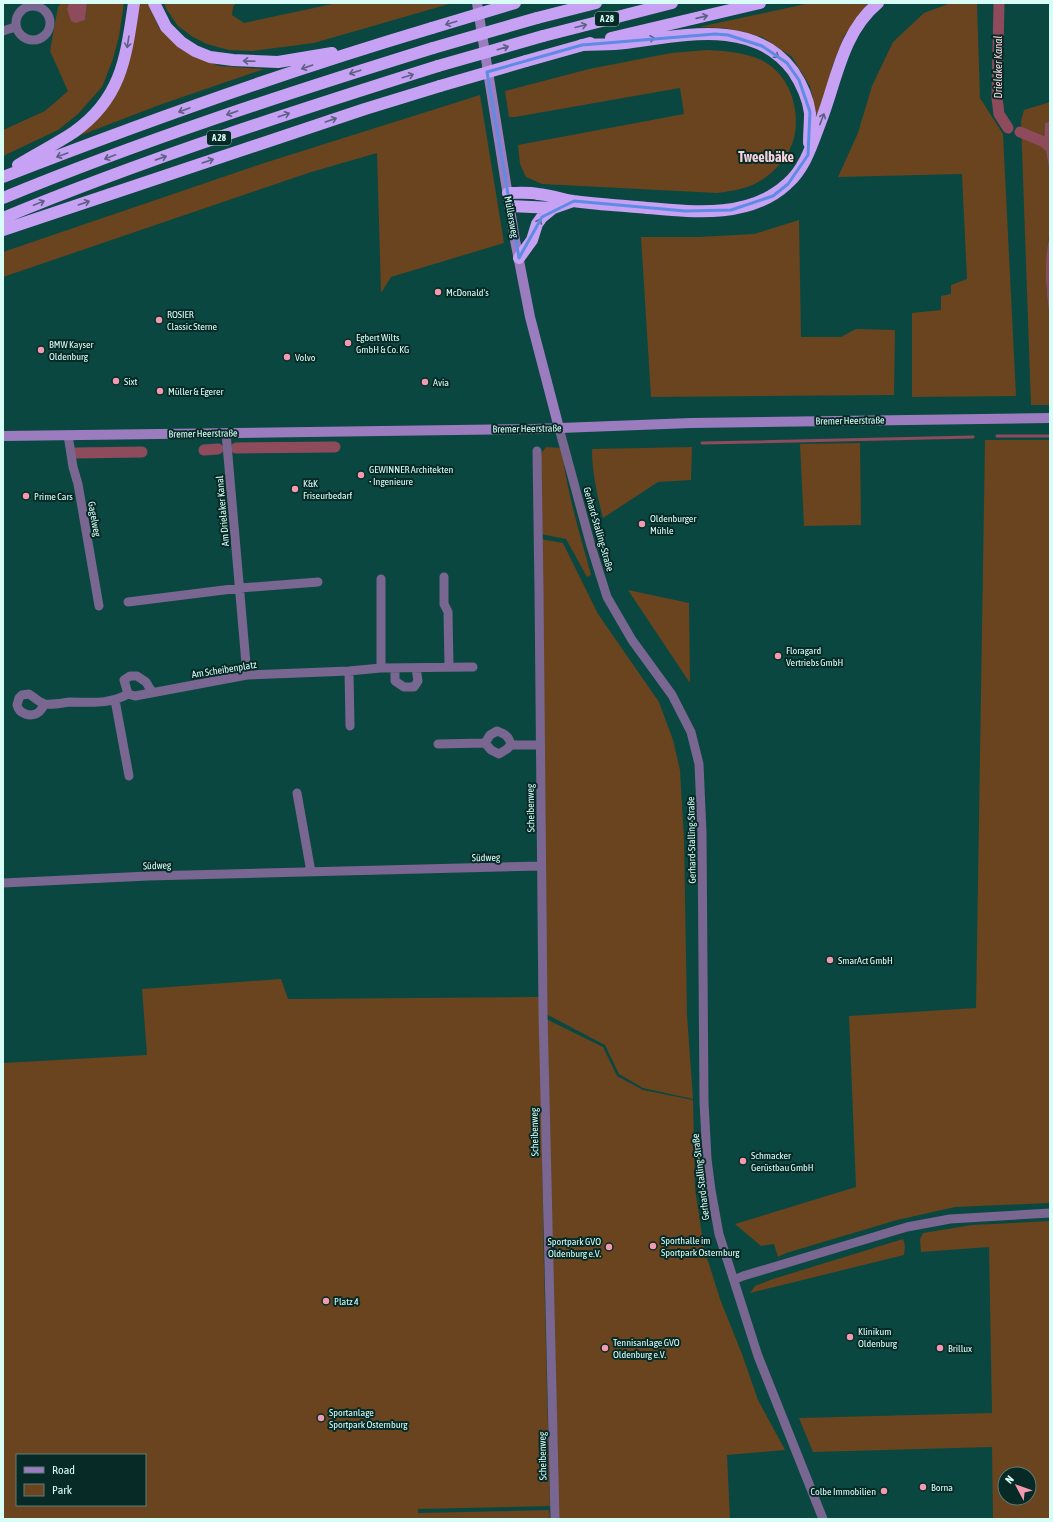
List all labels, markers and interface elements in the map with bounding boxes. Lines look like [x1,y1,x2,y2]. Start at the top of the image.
road number: A 28 [595,12,619,26]
one-way arrow [695,12,708,20]
one-way arrow [445,20,458,27]
one-way arrow [574,22,587,30]
one-way arrow [124,35,132,48]
one-way arrow [642,35,655,43]
water label: Drielaker Kanal [992,36,1004,98]
one-way arrow [496,44,509,51]
one-way arrow [769,49,780,58]
one-way arrow [243,57,256,64]
one-way arrow [301,64,313,72]
one-way arrow [349,69,362,76]
one-way arrow [401,72,414,79]
one-way arrow [178,106,190,114]
one-way arrow [226,110,239,117]
one-way arrow [278,111,290,119]
one-way arrow [818,113,826,125]
one-way arrow [324,116,337,123]
road number: A 28 [207,131,231,145]
district label: Tweelbäke [738,149,794,165]
one-way arrow [56,151,68,159]
one-way arrow [104,153,116,161]
one-way arrow [154,154,167,161]
one-way arrow [201,157,213,165]
street label: Müllersweg [502,195,521,240]
one-way arrow [33,199,45,206]
one-way arrow [78,199,91,206]
one-way arrow [535,218,542,230]
marker: McDonald's [433,287,443,297]
place label: McDonald's [446,287,489,298]
place label: ROSIER Classic Sterne [167,309,218,332]
marker: ROSIER Classic Sterne [154,315,164,325]
place label: Egbert Wilts GmbH & Co. KG [356,332,409,355]
marker: Egbert Wilts GmbH & Co. KG [343,338,353,348]
place label: BMW Kayser Oldenburg [49,339,95,362]
marker: BMW Kayser Oldenburg [36,345,46,355]
marker: Volvo [282,352,292,362]
place label: Volvo [295,352,316,363]
marker: Sixt [111,376,121,386]
place label: Sixt [124,376,138,387]
marker: Avia [420,377,430,387]
place label: Avia [433,377,449,388]
marker: Müller & Egerer [155,386,165,396]
place label: Müller & Egerer [168,386,225,397]
street label: Bremer Heerstraße [815,414,885,427]
street label: Bremer Heerstraße [492,422,562,435]
street label: Bremer Heerstraße [168,427,238,440]
place label: GEWINNER Architekten • Ingenieure [369,464,454,487]
marker: GEWINNER Architekten • Ingenieure [356,470,366,480]
street label: Am Drielaker Kanal [214,475,231,547]
place label: K&K Friseurbedarf [303,478,352,501]
marker: K&K Friseurbedarf [290,484,300,494]
street label: Gerhard-Stalling-Straße [581,486,616,573]
marker: Prime Cars [21,491,31,501]
place label: Prime Cars [34,491,73,502]
street label: Gagelweg [86,500,103,538]
place label: Oldenburger Mühle [650,513,697,536]
marker: Oldenburger Mühle [637,519,647,529]
place label: Floragard Vertriebs GmbH [786,645,843,668]
marker: Floragard Vertriebs GmbH [773,651,783,661]
street label: Am Scheibenplatz [191,659,258,680]
street label: Scheibenweg [525,783,536,832]
street label: Gerhard-Stalling-Straße [685,796,698,884]
street label: Südweg [472,852,501,863]
street label: Südweg [143,859,172,871]
marker: SmarAct GmbH [825,955,835,965]
place label: SmarAct GmbH [838,955,893,966]
street label: Scheibenweg [529,1107,540,1156]
street label: Gerhard-Stalling-Straße [690,1133,711,1221]
place label: Schmacker Gerüstbau GmbH [751,1150,814,1173]
marker: Schmacker Gerüstbau GmbH [738,1156,748,1166]
place label: Sporthalle im Sportpark Osternburg [661,1235,740,1258]
place label: Sportpark GVO Oldenburg e.V. [548,1236,601,1259]
marker: Sporthalle im Sportpark Osternburg [648,1241,658,1251]
marker: Sportpark GVO Oldenburg e.V. [604,1242,614,1252]
marker: Platz 4 [321,1296,331,1306]
place label: Platz 4 [334,1296,359,1307]
place label: Klinikum Oldenburg [858,1326,898,1349]
marker: Klinikum Oldenburg [845,1332,855,1342]
place label: Tennisanlage GVO Oldenburg e.V. [613,1337,680,1360]
marker: Tennisanlage GVO Oldenburg e.V. [600,1343,610,1353]
marker: Brillux [935,1343,945,1353]
place label: Brillux [948,1343,972,1354]
place label: Sportanlage Sportpark Osternburg [329,1407,408,1430]
marker: Sportanlage Sportpark Osternburg [316,1413,326,1423]
street label: Scheibenweg [537,1431,548,1480]
legend [16,1454,146,1506]
text: Road [52,1463,75,1477]
north arrow [997,1466,1037,1506]
text: N [1003,1473,1016,1486]
marker: Borna [918,1482,928,1492]
place label: Borna [931,1482,953,1493]
text: Park [52,1483,73,1497]
place label: Colbe Immobilien [810,1486,876,1497]
marker: Colbe Immobilien [879,1486,889,1496]

